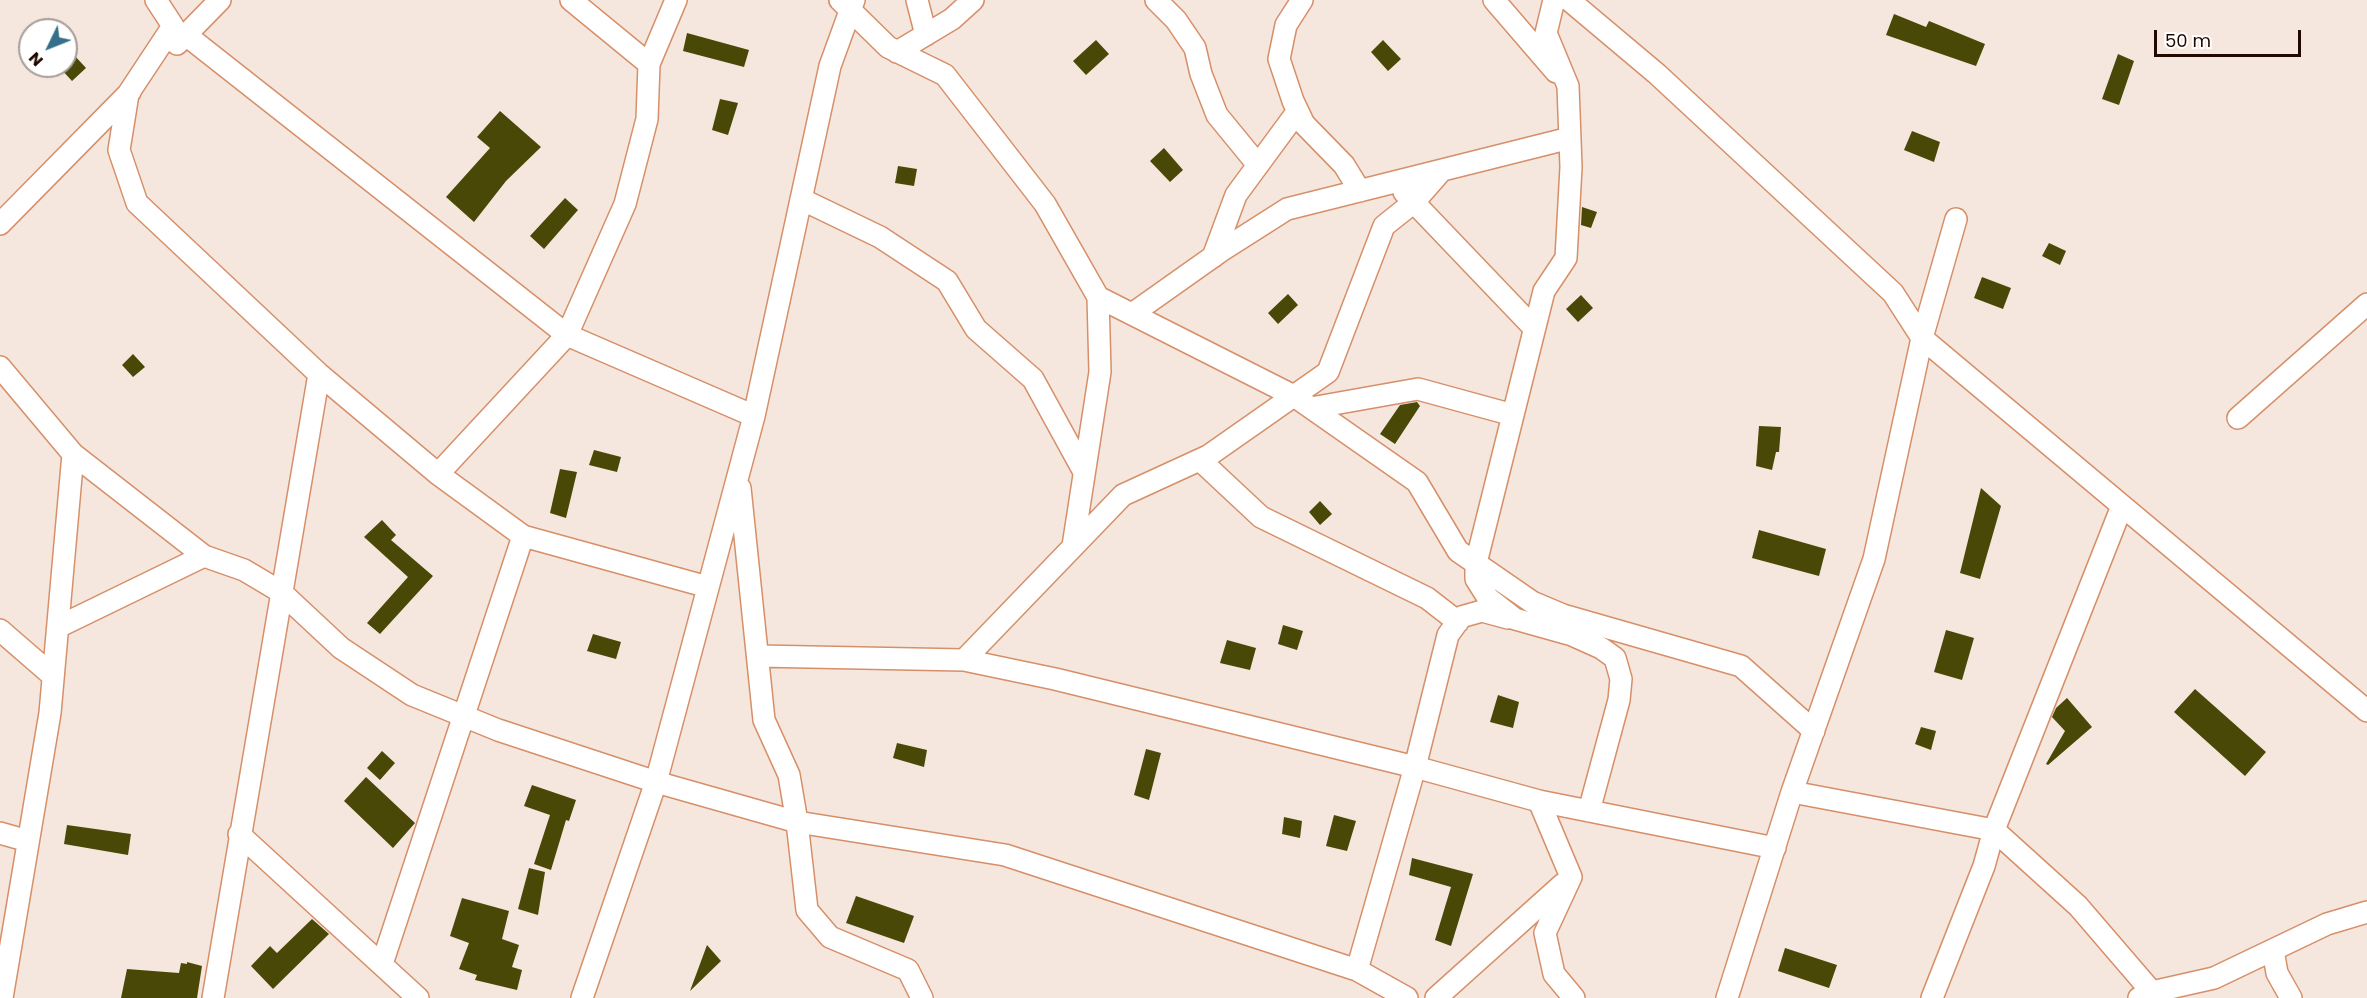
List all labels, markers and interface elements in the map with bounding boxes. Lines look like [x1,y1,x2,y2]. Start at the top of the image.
north arrow [18,18,78,78]
scale bar [2157,18,2304,56]
text: 50 m [2165,28,2211,53]
text: N [23,47,48,72]

